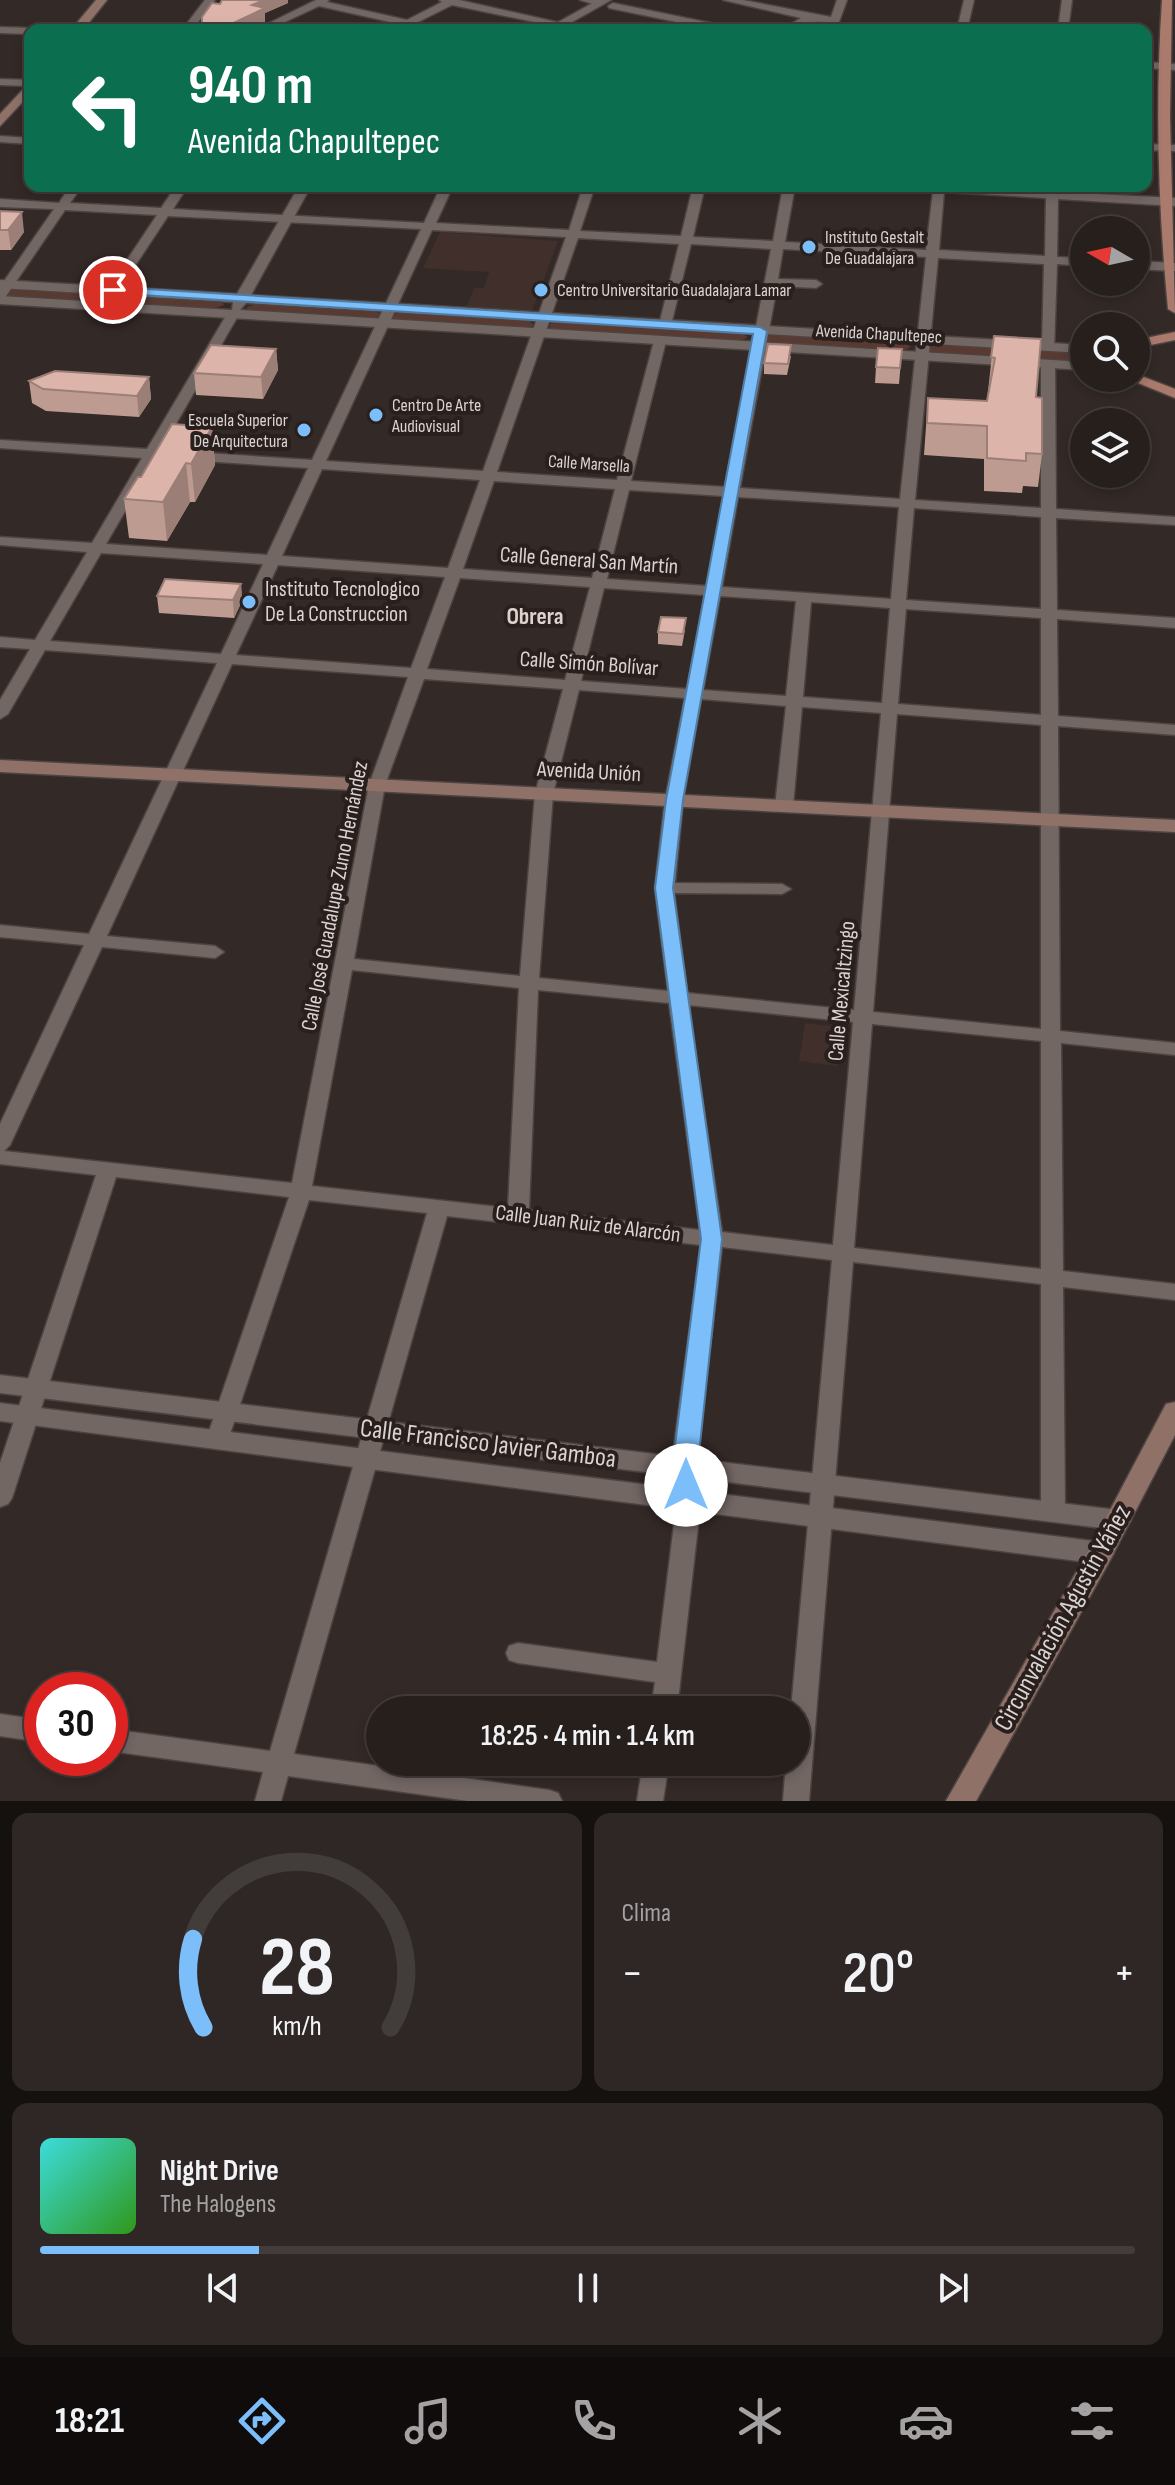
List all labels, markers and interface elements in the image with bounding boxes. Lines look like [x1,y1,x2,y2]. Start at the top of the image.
text: 940 m [188,53,313,120]
icon: left [56,56,160,160]
text: Avenida Chapultepec [188,121,440,164]
north arrow [1070,216,1150,296]
map controls [1070,216,1150,488]
place label: Instituto Gestalt De Guadalajara [825,227,925,269]
marker: Instituto Gestalt De Guadalajara [800,238,818,256]
pin [79,256,147,324]
icon: arrive [91,268,135,312]
place label: Centro Universitario Guadalajara Lamar [557,280,792,301]
marker: Centro Universitario Guadalajara Lamar [532,281,550,299]
button: search [1070,312,1150,392]
street label: Avenida Chapultepec [815,320,942,348]
place label: Centro De Arte Audiovisual [391,395,481,437]
marker: Centro De Arte Audiovisual [367,406,385,424]
button: layers [1070,408,1150,488]
place label: Escuela Superior De Arquitectura [188,410,288,452]
marker: Escuela Superior De Arquitectura [295,421,313,439]
street label: Calle Marsella [547,451,631,477]
street label: Calle General San Martín [499,541,679,581]
place label: Instituto Tecnologico De La Construccion [265,576,420,628]
marker: Instituto Tecnologico De La Construccion [240,593,258,611]
district label: Obrera [506,602,564,631]
street label: Calle Simón Bolívar [519,646,659,682]
street label: Avenida Unión [535,756,642,788]
street label: Calle José Guadalupe Zuno Hernández [296,759,374,1033]
street label: Calle Mexicaltzingo [822,920,862,1062]
street label: Calle Juan Ruiz de Alarcón [494,1199,682,1249]
street label: Calle Francisco Javier Gamboa [358,1413,618,1475]
position arrow [644,1443,728,1527]
street label: Circunvalación Agustín Yáñez [988,1500,1138,1736]
speed limit sign: 30 [24,1672,128,1776]
text: 18:25 · 4 min · 1.4 km [481,1718,695,1754]
text: Clima [622,1898,671,1929]
text: 28 [259,1919,335,2019]
text: 20° [842,1938,914,2010]
text: − [622,1947,643,2000]
text: + [1113,1947,1135,2000]
text: km/h [272,2009,321,2044]
text: Night Drive [160,2153,279,2189]
text: The Halogens [160,2189,276,2220]
icon: previous [201,2266,245,2310]
icon: pause [566,2266,610,2310]
icon: next [931,2266,975,2310]
icon: directions [234,2393,290,2449]
icon: music [400,2393,456,2449]
icon: phone [566,2393,622,2449]
icon: climate [732,2393,788,2449]
icon: car [898,2393,954,2449]
icon: filters [1064,2393,1120,2449]
text: 18:21 [55,2400,124,2443]

